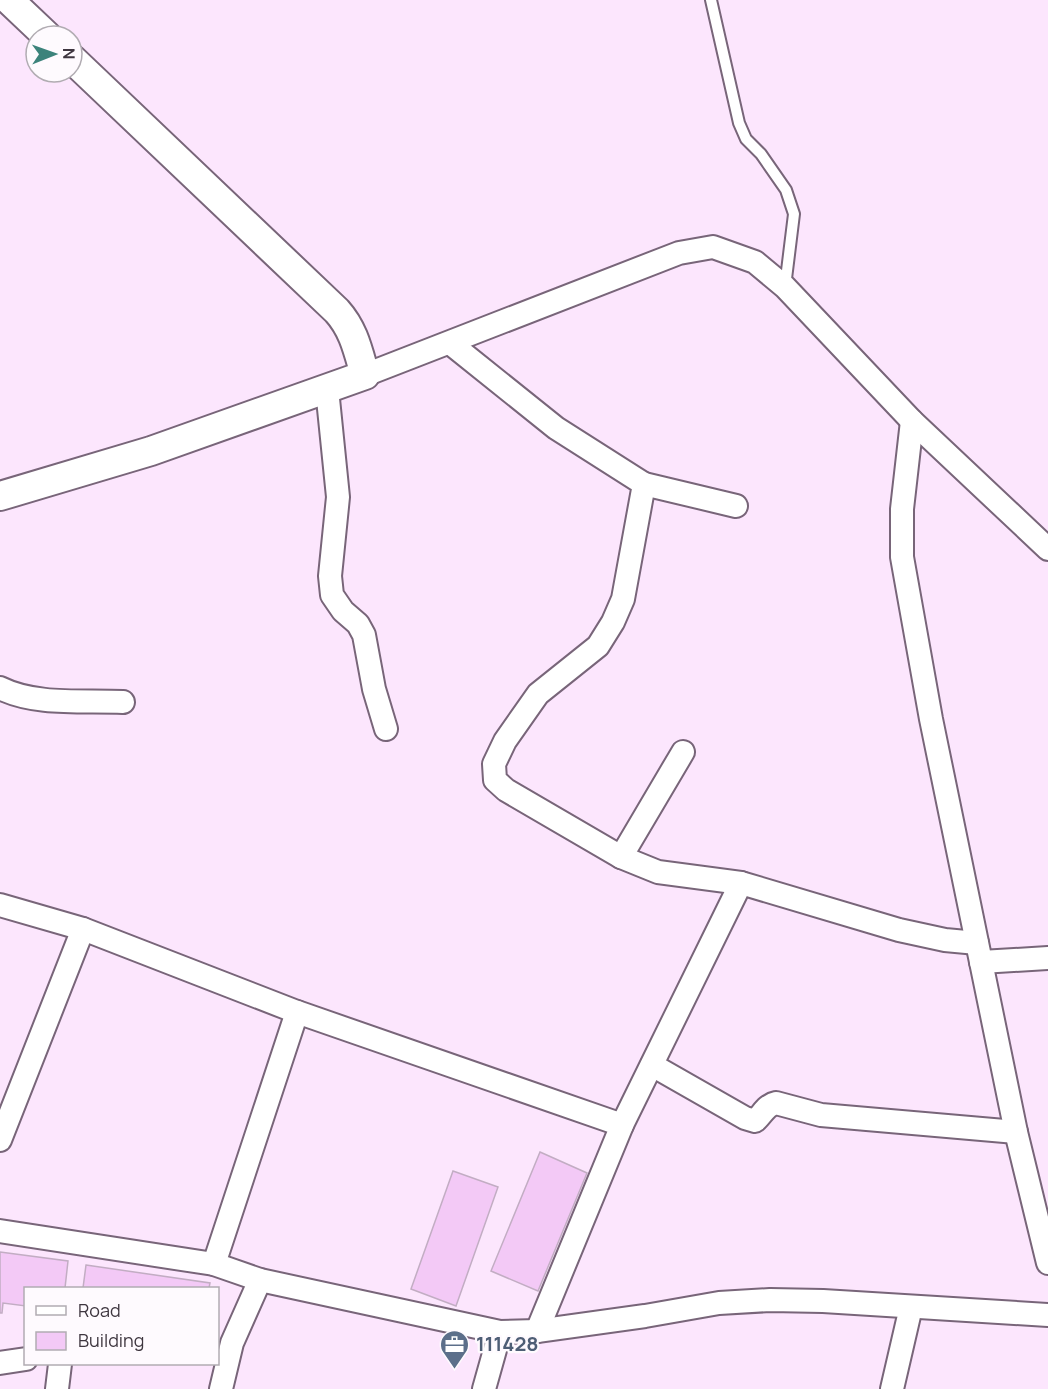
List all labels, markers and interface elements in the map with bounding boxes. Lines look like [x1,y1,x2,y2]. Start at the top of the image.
north arrow [24,24,84,84]
text: N [58,48,80,60]
legend [24,1287,219,1365]
text: Road [78,1298,121,1322]
text: Building [78,1328,144,1352]
office icon: 111428 [439,1328,471,1370]
place label: 111428 [476,1330,539,1357]

